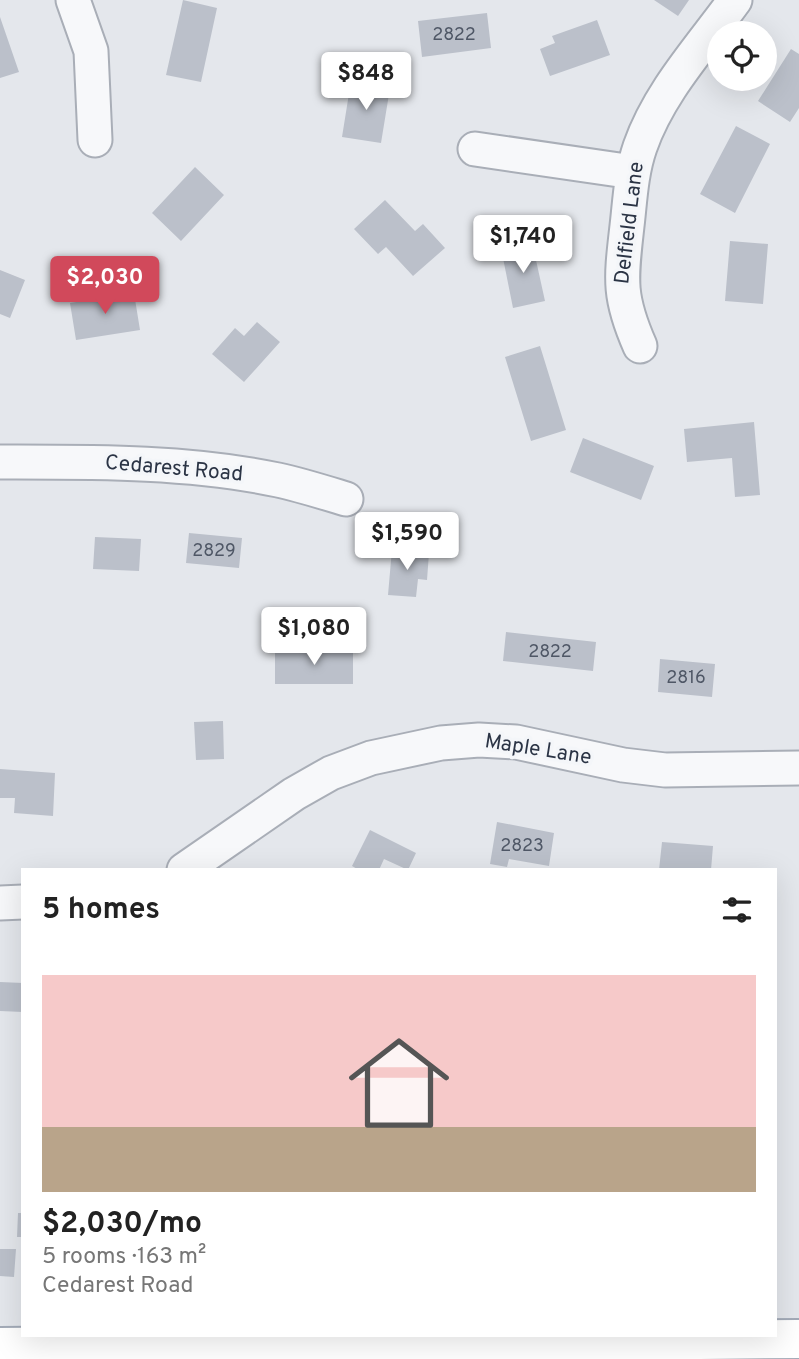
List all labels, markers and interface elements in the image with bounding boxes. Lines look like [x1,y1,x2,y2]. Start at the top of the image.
map controls [707,21,777,91]
button: locate [707,21,777,91]
house number: 2822 [432,24,476,47]
pin: $848 [325,52,407,112]
text: $848 [337,60,395,89]
street label: Delfield Lane [609,160,651,286]
pin: $1,740 [466,216,580,275]
text: $1,740 [489,223,557,252]
pin: $2,030 [48,256,162,316]
text: $2,030 [66,264,144,293]
street label: Cedarest Road [104,450,244,488]
pin: $1,590 [350,512,464,572]
text: $1,590 [371,520,443,549]
house number: 2829 [192,540,236,563]
pin: $1,080 [257,608,371,667]
text: $1,080 [277,615,351,644]
house number: 2822 [528,641,572,664]
house number: 2816 [666,667,706,690]
street label: Maple Lane [483,728,593,772]
house number: 2823 [500,835,544,858]
icon: filters [718,891,756,929]
text: 5 homes [42,892,160,929]
icon: home [336,1020,462,1146]
text: $2,030/mo [42,1206,202,1243]
text: 5 rooms · 163 m² [42,1243,206,1272]
text: Cedarest Road [42,1272,194,1301]

